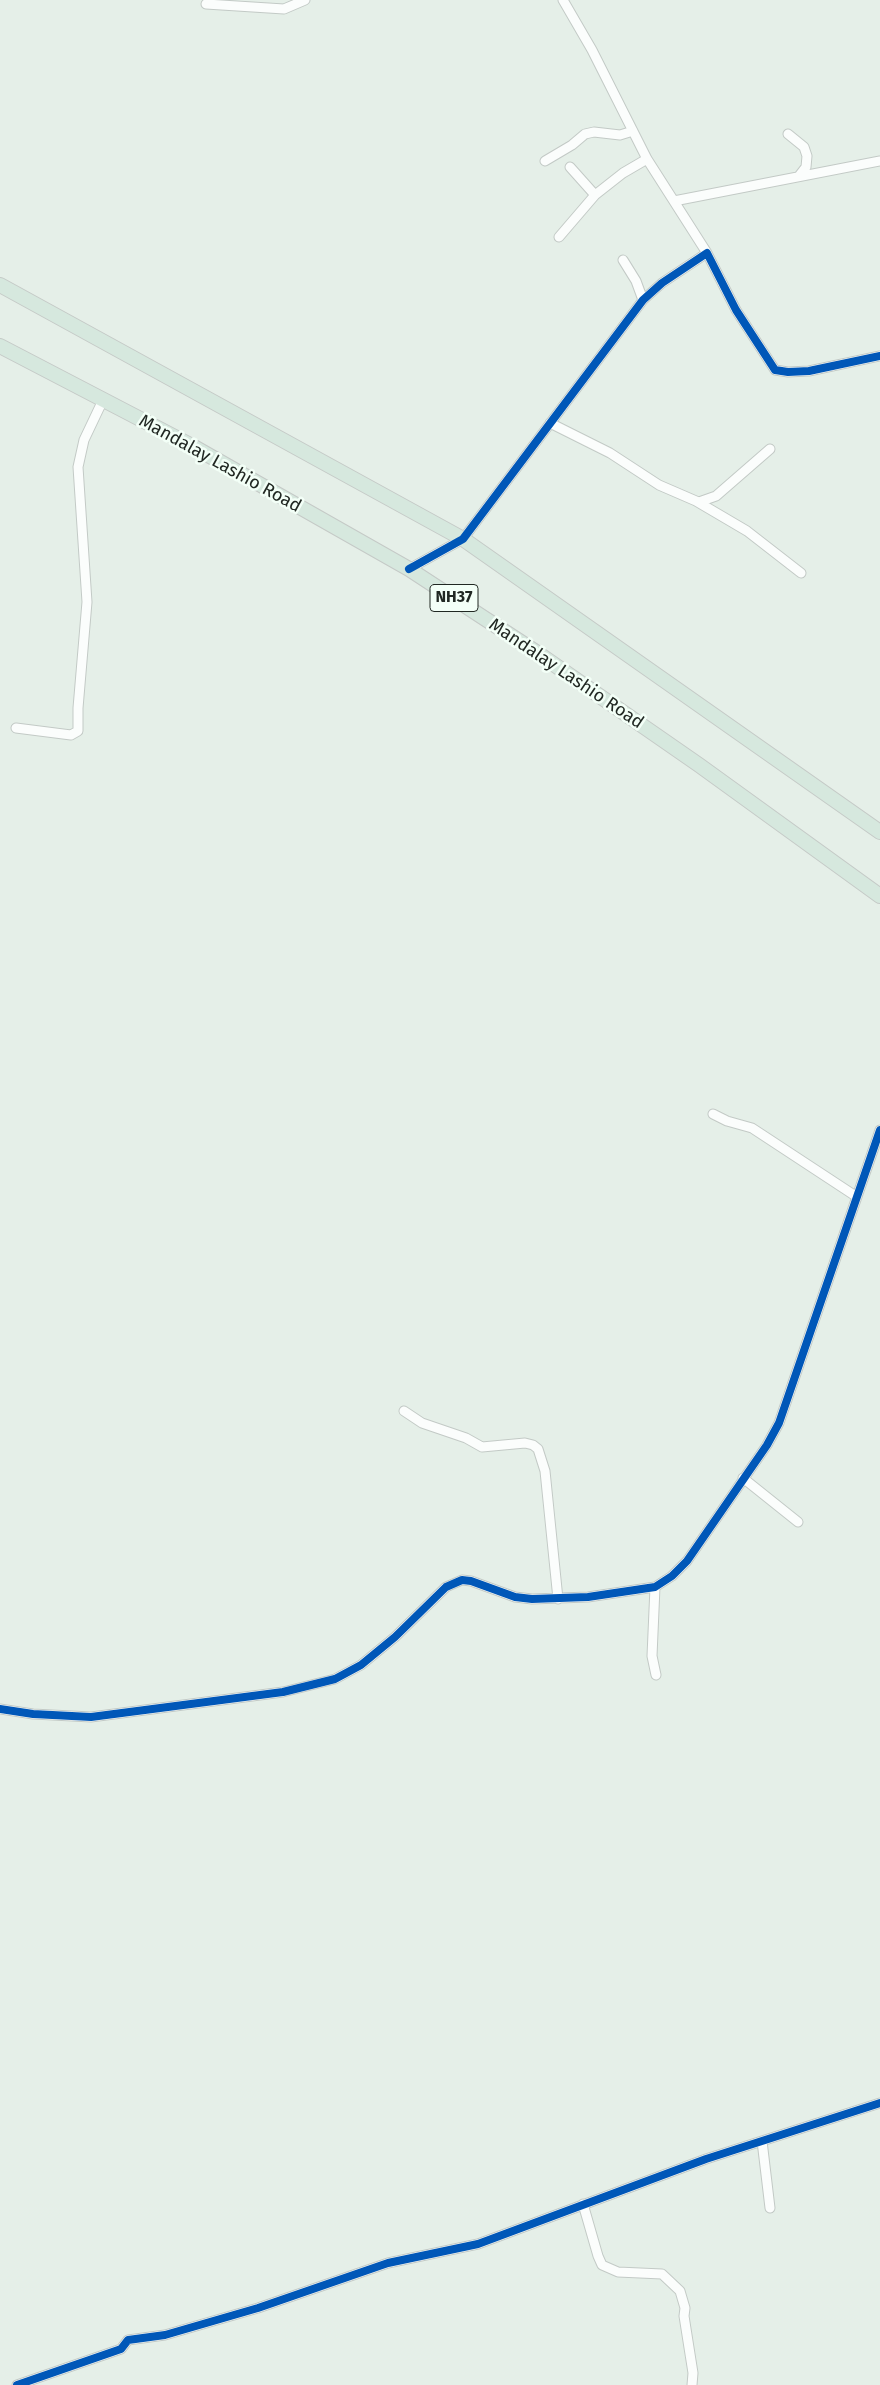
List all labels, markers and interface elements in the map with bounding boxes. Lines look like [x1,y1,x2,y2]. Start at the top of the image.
street label: Mandalay Lashio Road [135,410,305,518]
road number: NH37 [430,584,478,612]
street label: Mandalay Lashio Road [484,614,648,734]

